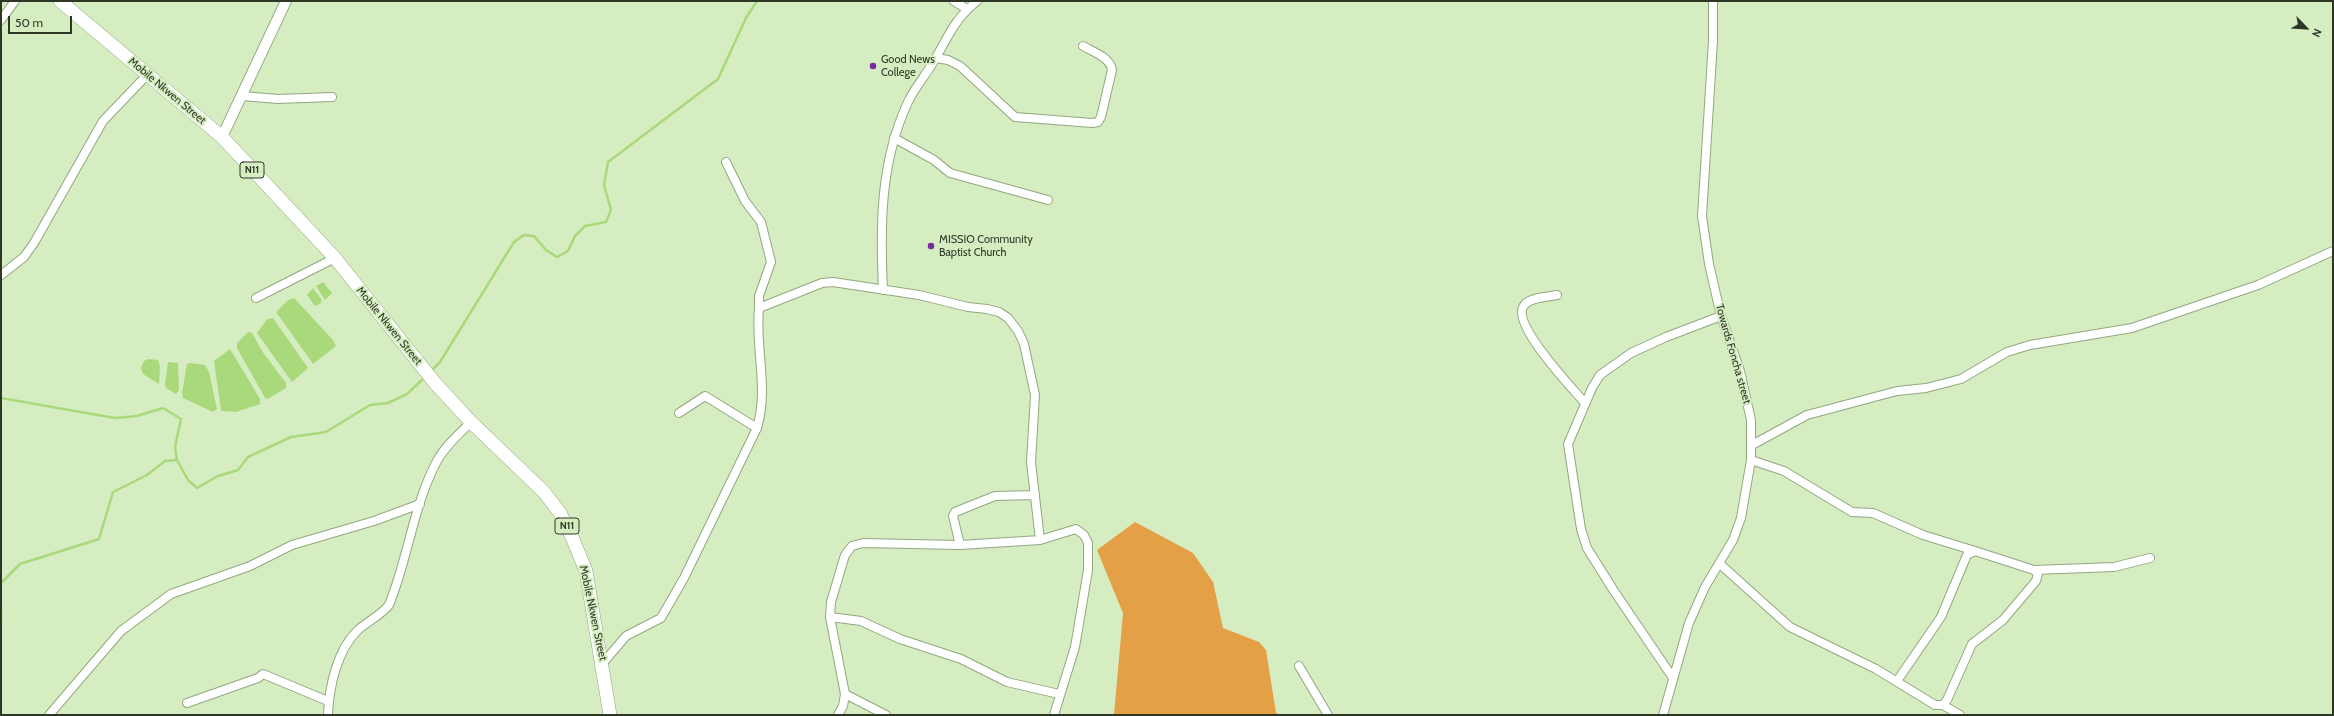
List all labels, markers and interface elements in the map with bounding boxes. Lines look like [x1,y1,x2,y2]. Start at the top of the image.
scale bar [10,8,74,34]
north arrow [2286,8,2326,48]
text: 50 m [15,15,43,30]
text: N [2309,27,2325,40]
place label: Good News College [881,53,935,79]
street label: Mobile Nkwen Street [126,55,208,127]
marker: Good News College [868,61,878,71]
road number: N11 [240,162,264,178]
place label: MISSIO Community Baptist Church [939,233,1033,259]
marker: MISSIO Community Baptist Church [926,241,936,251]
street label: Mobile Nkwen Street [353,284,425,368]
street label: Towards Foncha street [1712,302,1754,406]
road number: N11 [555,518,579,534]
street label: Mobile Nkwen Street [576,564,610,662]

